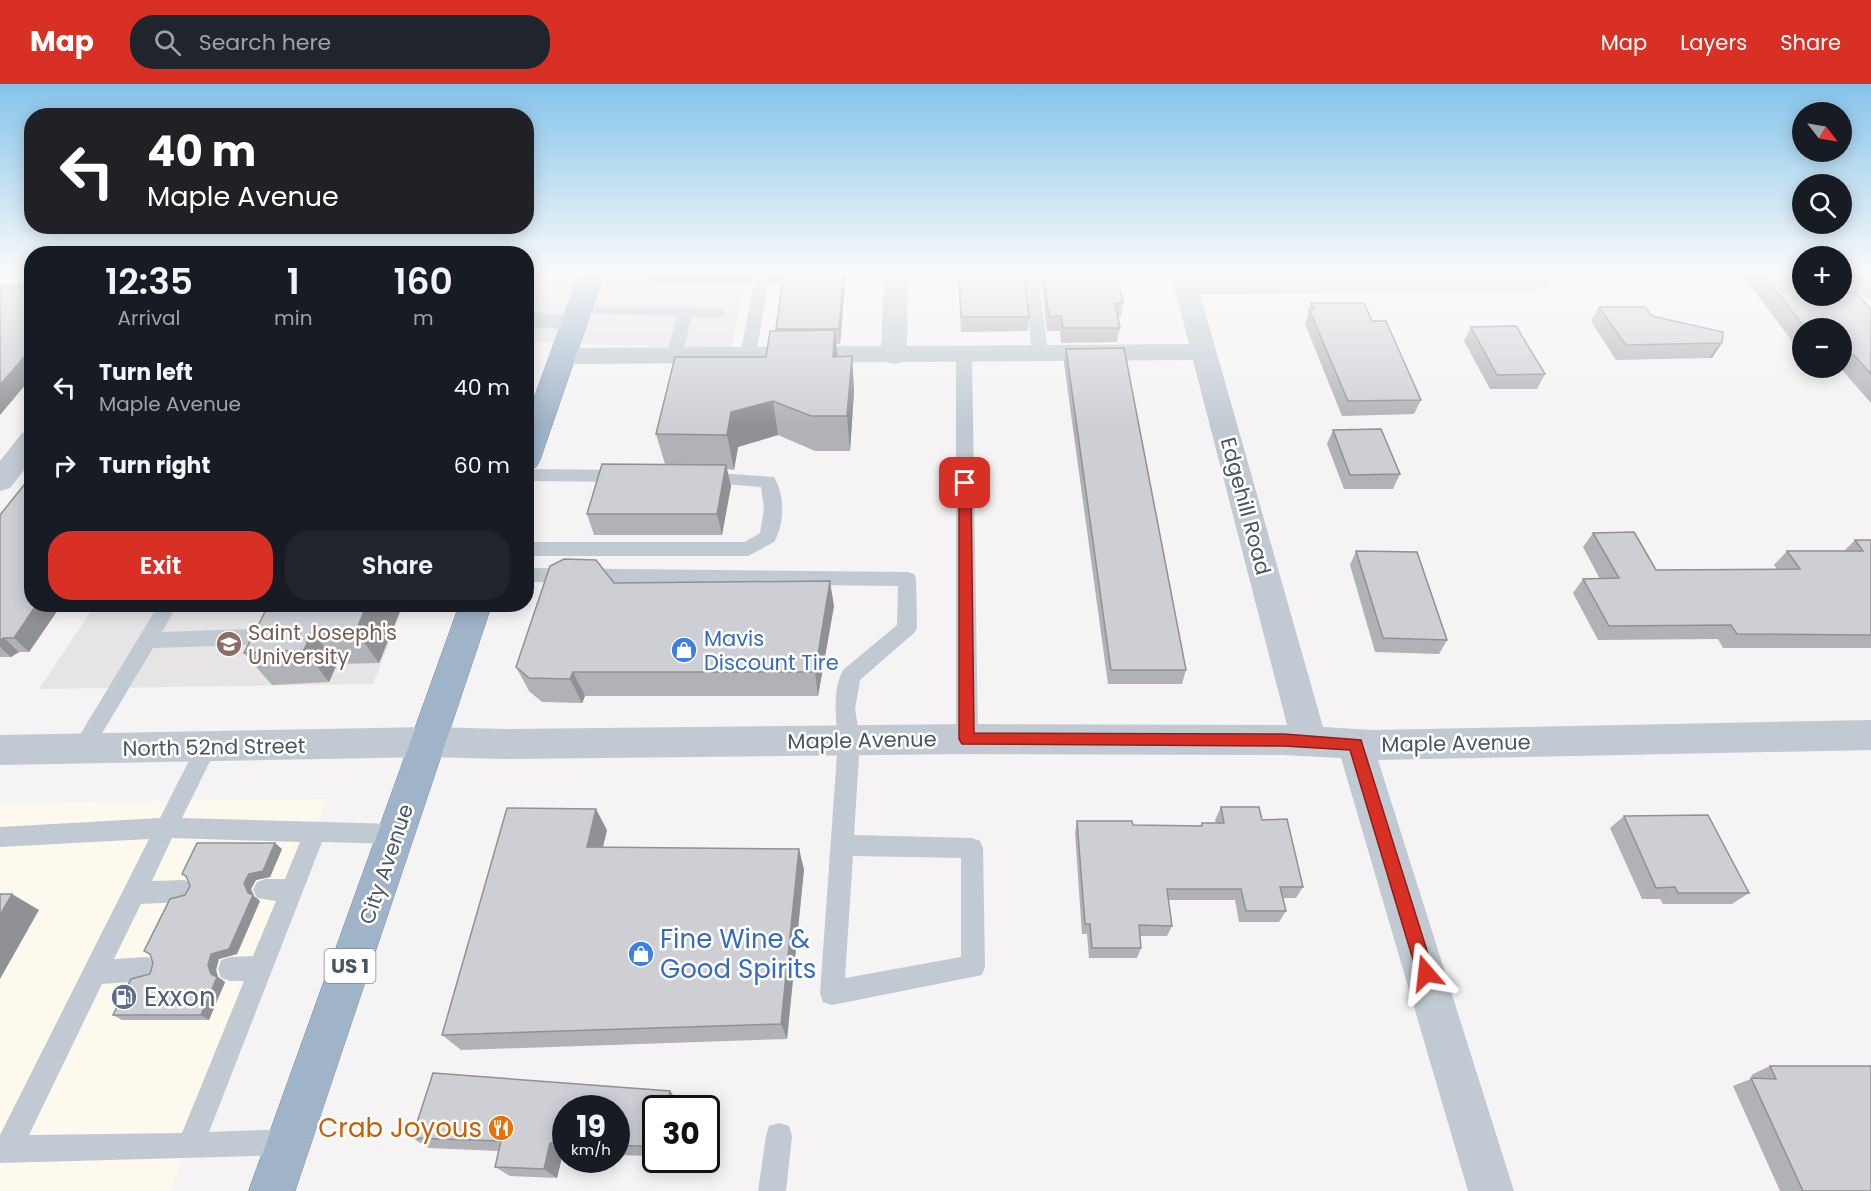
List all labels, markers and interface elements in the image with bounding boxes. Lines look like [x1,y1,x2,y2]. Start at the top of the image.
search box [130,15,550,69]
text: Map [30,22,94,61]
icon: search [151,26,184,59]
text: Search here [199,27,331,58]
text: Map [1601,28,1647,57]
text: Layers [1680,28,1747,57]
text: Share [1780,28,1841,57]
north arrow [1792,102,1852,162]
map controls [1792,102,1852,378]
text: 40 m [147,122,256,181]
icon: left [48,132,126,210]
button: search [1792,174,1852,234]
text: Maple Avenue [147,178,339,215]
button: + [1792,246,1852,306]
text: 12:35 [105,256,193,307]
text: 1 [287,256,300,307]
text: 160 [394,256,453,307]
text: Arrival [118,304,181,332]
text: min [274,304,312,332]
text: m [413,304,434,332]
button: − [1792,318,1852,378]
text: Turn left [99,357,193,388]
icon: left [48,371,81,404]
text: 40 m [454,372,510,403]
text: Maple Avenue [99,390,241,418]
street label: Edgehill Road [1214,434,1278,578]
icon: right [48,449,81,482]
text: Turn right [99,450,210,481]
text: 60 m [454,450,510,481]
pin [939,457,990,508]
icon: arrive [948,466,981,499]
button: Exit [48,531,273,600]
button: Share [285,531,510,600]
place label: Saint Joseph's University [248,618,397,671]
place label: Mavis Discount Tire [704,624,839,677]
school or university icon: Saint Joseph's University [214,629,244,659]
shop icon: Mavis Discount Tire [669,635,699,665]
street label: Maple Avenue [787,724,937,756]
street label: Maple Avenue [1381,727,1531,759]
street label: North 52nd Street [122,731,306,763]
street label: City Avenue [352,800,420,928]
place label: Fine Wine & Good Spirits [660,921,816,987]
shop icon: Fine Wine & Good Spirits [626,939,656,969]
position arrow [1394,941,1458,1005]
road number: US 1 [324,949,376,983]
place label: Exxon [144,979,216,1015]
fuel station icon: Exxon [109,982,139,1012]
speed limit sign: 30 [642,1095,720,1173]
text: 19 [576,1105,606,1148]
place label: Crab Joyous [318,1110,482,1146]
restaurant icon: Crab Joyous [486,1113,516,1143]
text: km/h [571,1139,611,1160]

